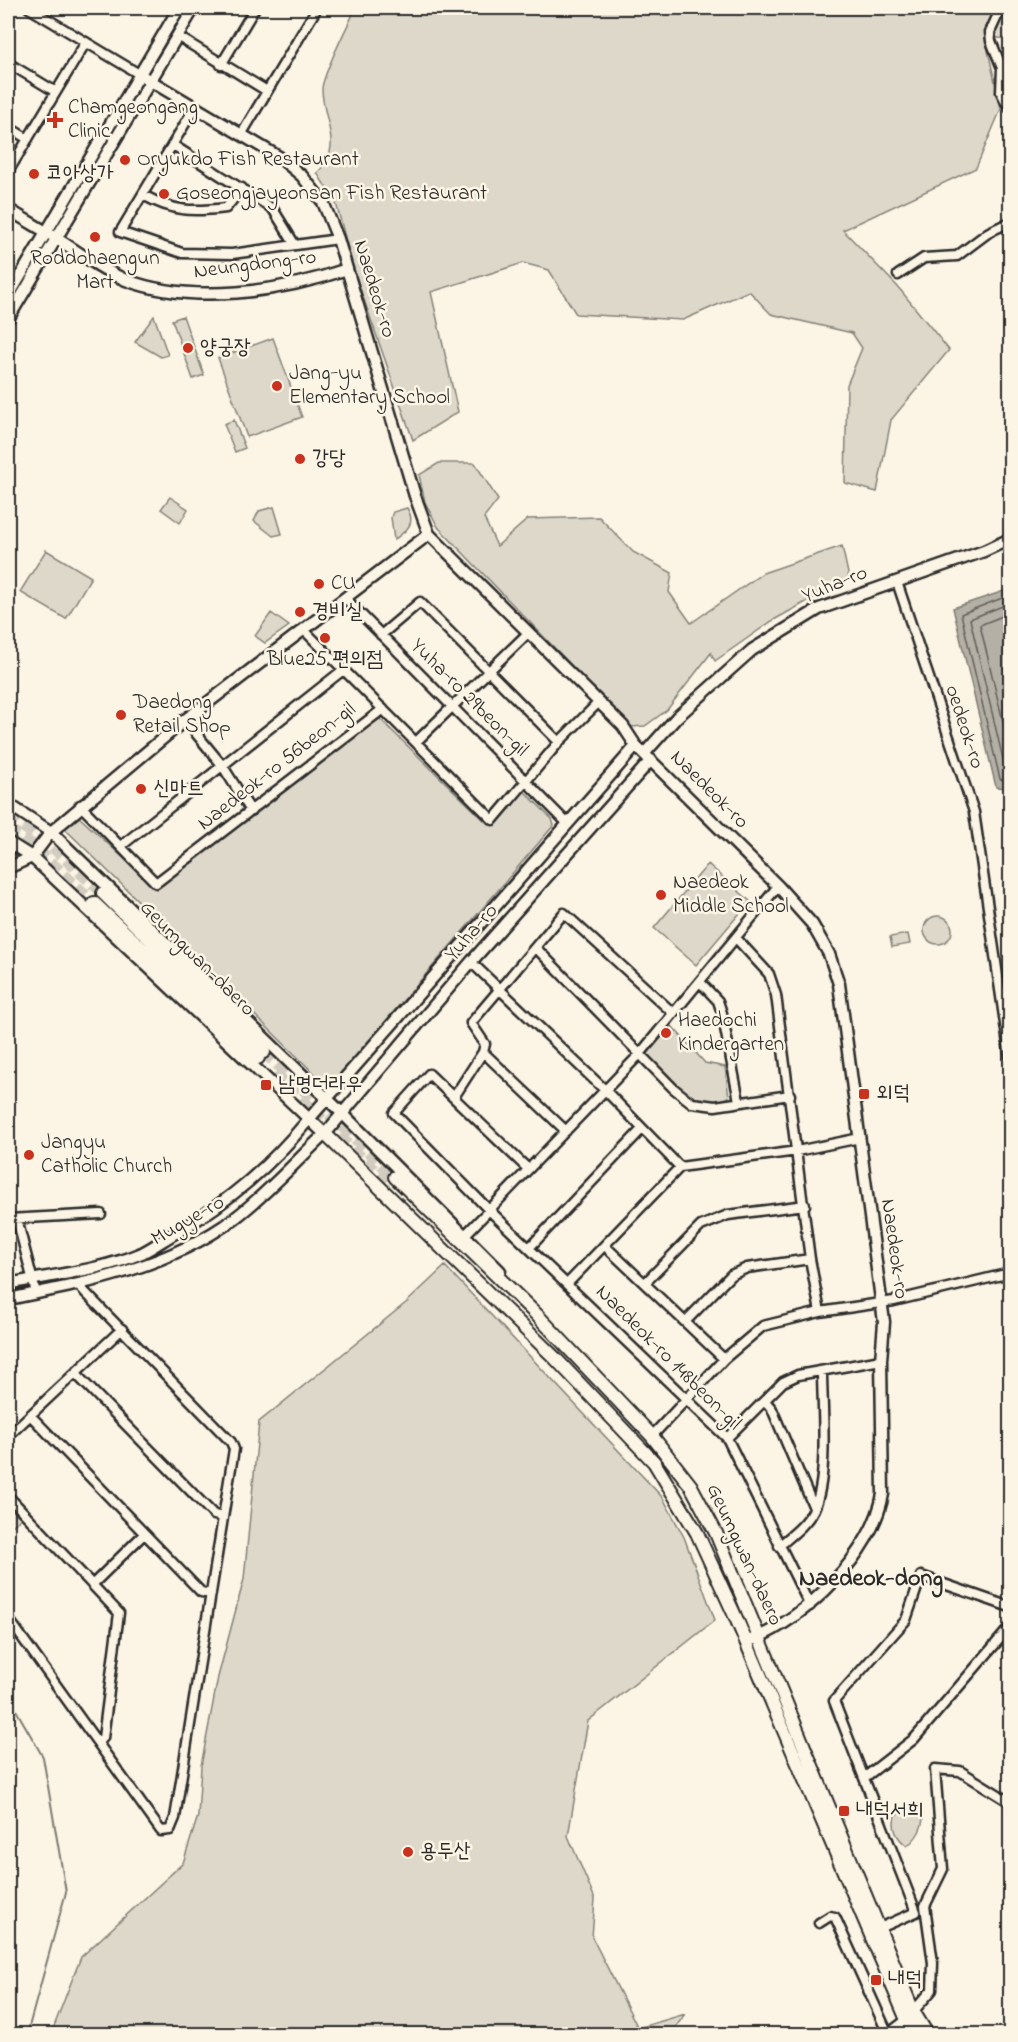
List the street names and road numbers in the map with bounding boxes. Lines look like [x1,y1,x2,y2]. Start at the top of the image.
street label: Naedeok-ro [345,236,403,342]
street label: Neungdong-ro [192,243,318,289]
street label: Yuha-ro [798,558,872,612]
street label: Yuha-ro 29beon-gil [402,632,535,765]
street label: oedeok-ro [936,681,992,773]
street label: Naedeok-ro 56beon-gil [191,696,364,840]
street label: Naedeok-ro [663,744,755,836]
street label: Geumgwan-daero [131,894,262,1025]
street label: Yuha-ro [438,897,506,969]
street label: Mugye-ro [146,1188,231,1256]
street label: Naedeok-ro [872,1197,916,1301]
street label: Naedeok-ro 148beon-gil [587,1278,748,1439]
street label: Geumgwan-daero [696,1479,790,1632]

